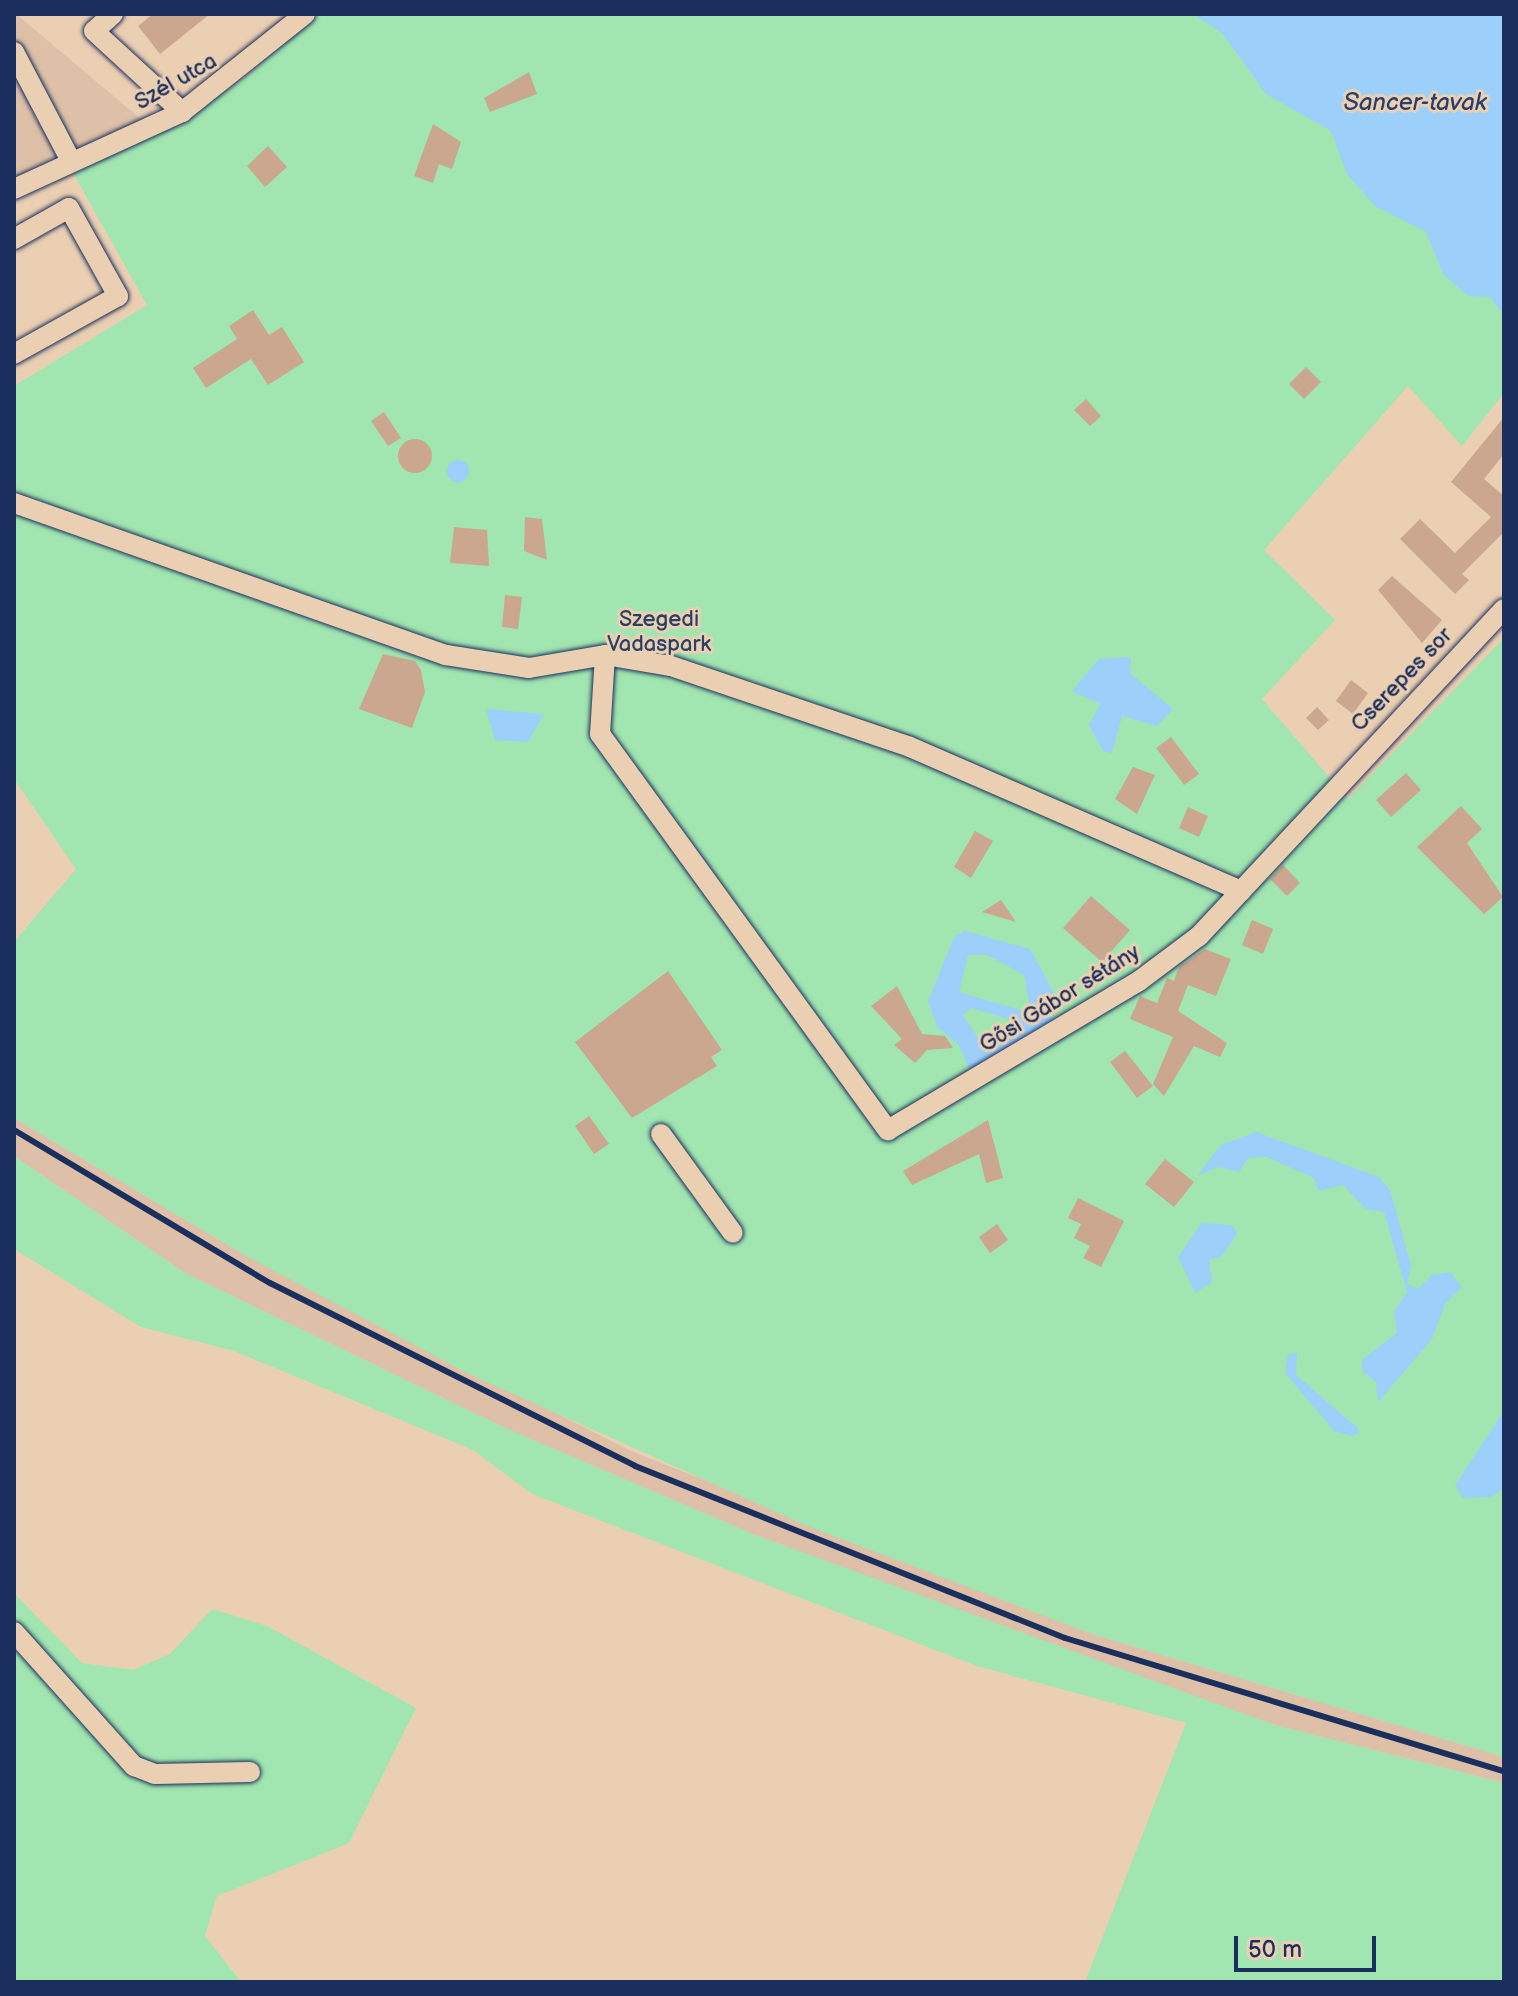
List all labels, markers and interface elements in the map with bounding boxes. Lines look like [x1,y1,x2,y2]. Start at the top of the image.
street label: Szél utca [130,48,222,116]
water label: Sancer-tavak [1343,89,1487,117]
park label: Szegedi Vadaspark [607,606,711,658]
street label: Cserepes sor [1346,623,1458,737]
street label: Gősi Gábor sétány [975,939,1145,1059]
scale bar [1238,1920,1380,1970]
text: 50 m [1248,1935,1302,1964]

